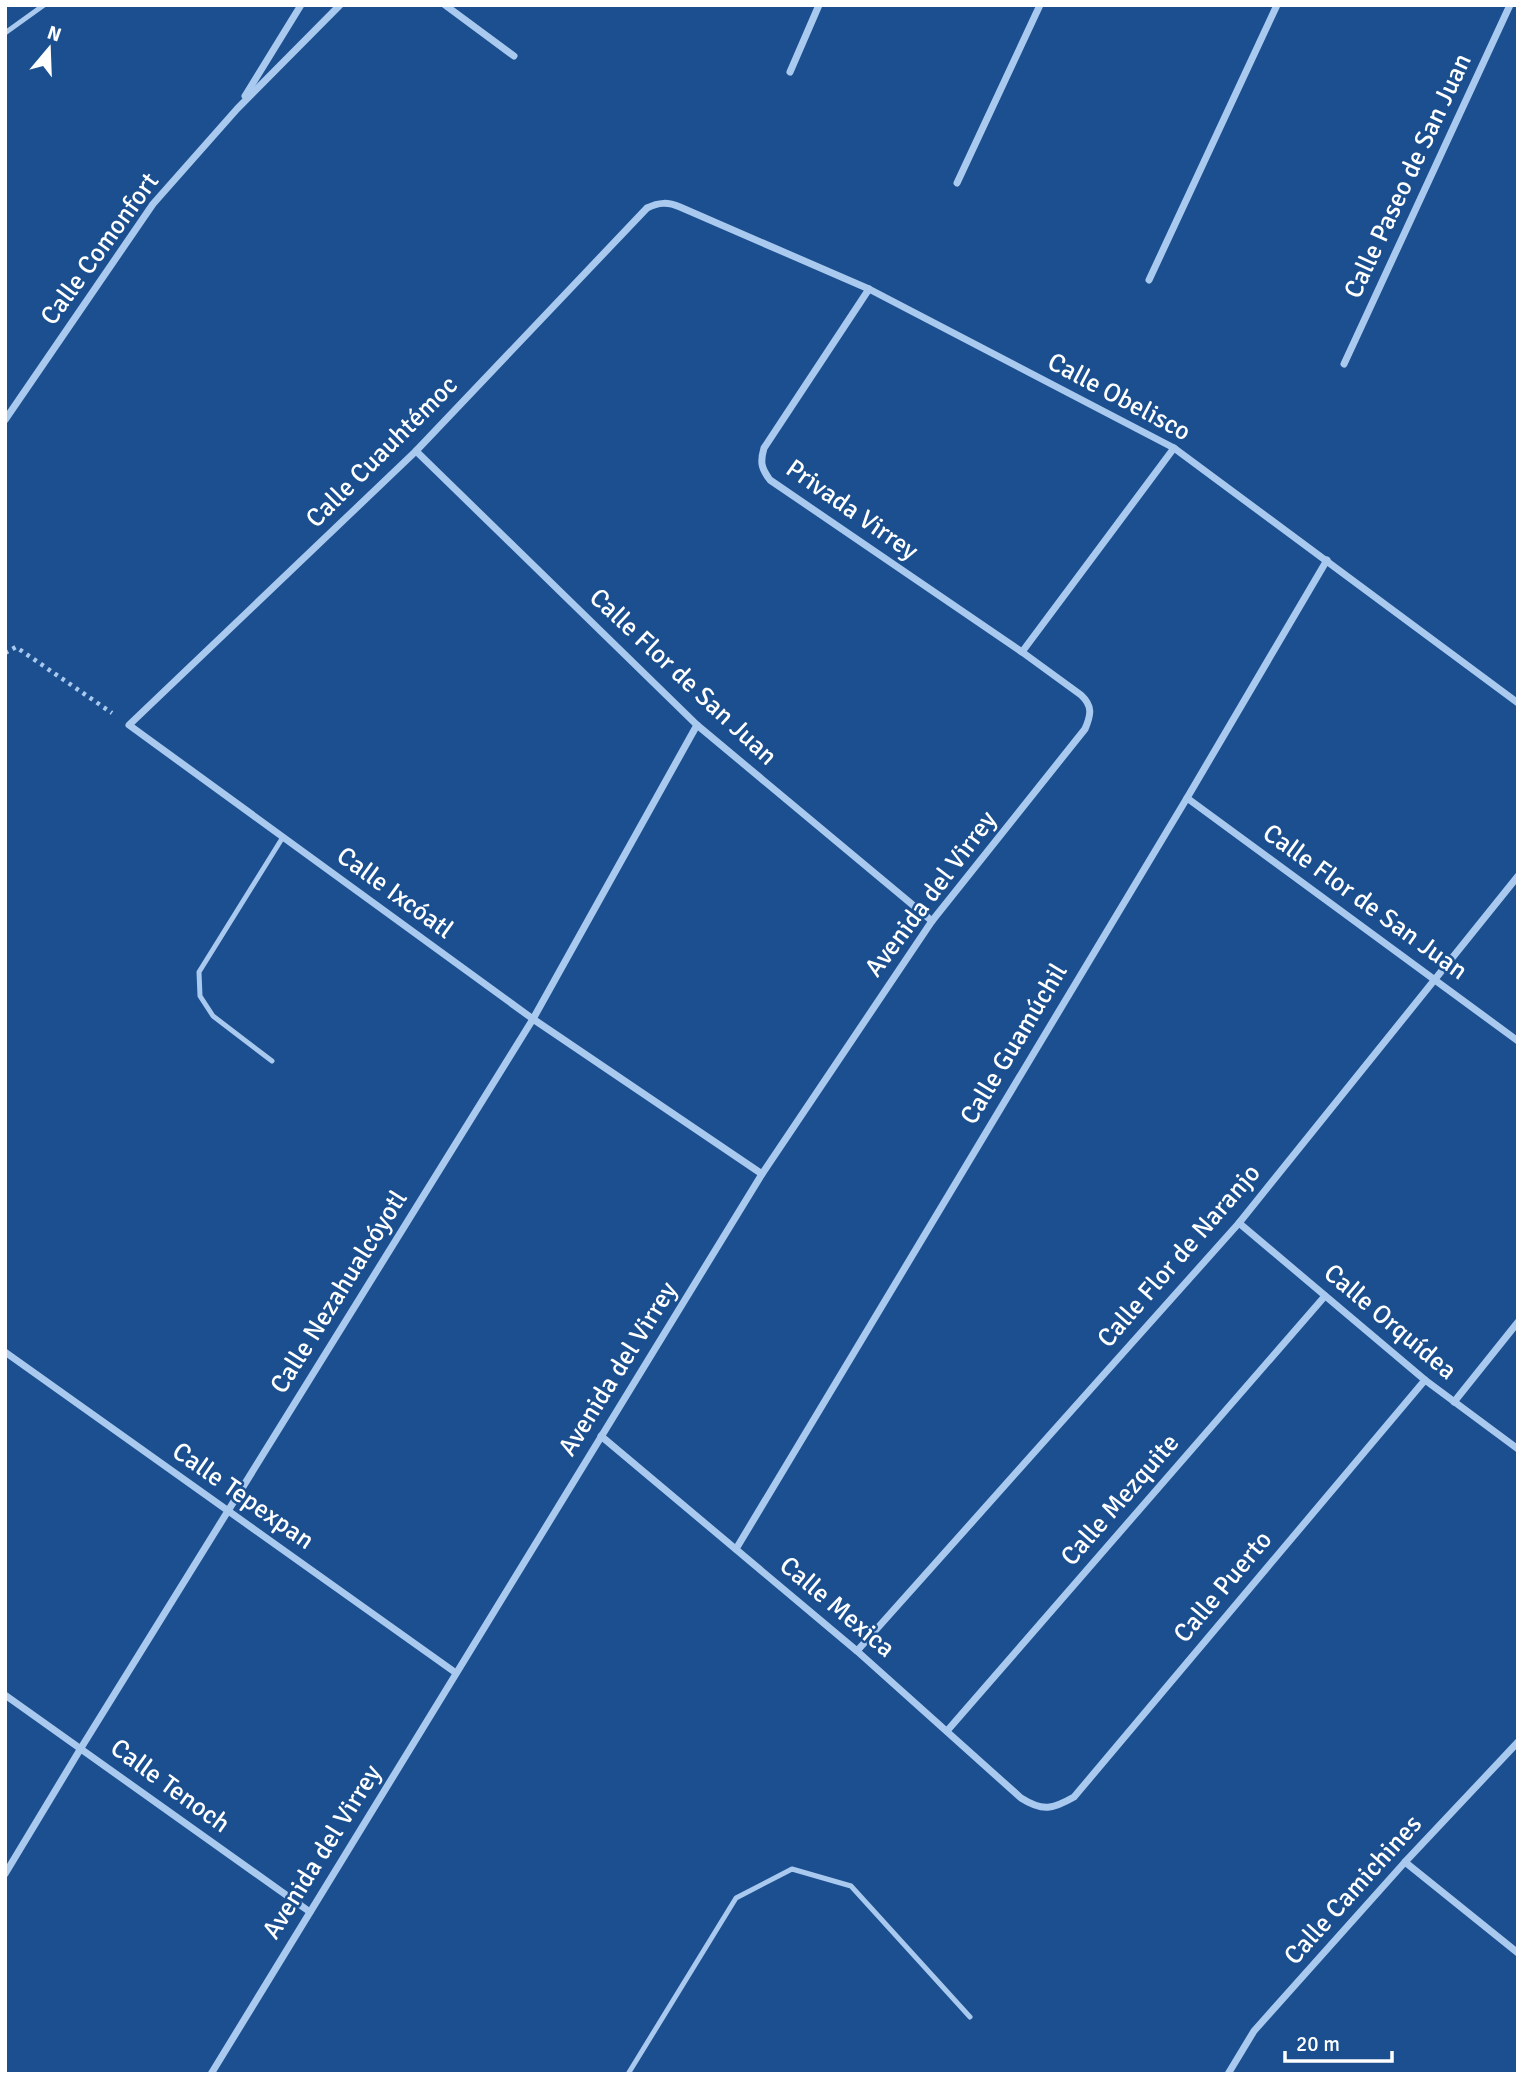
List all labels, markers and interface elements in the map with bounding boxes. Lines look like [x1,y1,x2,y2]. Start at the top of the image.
north arrow [14,14,84,84]
text: N [44,20,64,47]
street label: Calle Paseo de San Juan [1337,48,1479,304]
street label: Calle Comonfort [34,166,166,332]
street label: Calle Obelisco [1042,346,1196,448]
street label: Calle Cuauhtémoc [299,369,465,535]
street label: Privada Virrey [780,453,924,567]
street label: Calle Flor de San Juan [582,582,784,772]
street label: Avenida del Virrey [858,805,1004,983]
street label: Calle Flor de San Juan [1256,817,1474,987]
street label: Calle Ixcóatl [330,840,460,946]
street label: Calle Guamúchil [953,958,1075,1130]
street label: Calle Flor de Naranjo [1091,1158,1267,1354]
street label: Calle Nezahualcóyotl [264,1184,414,1400]
street label: Calle Orquídea [1317,1257,1463,1387]
street label: Avenida del Virrey [552,1276,684,1462]
street label: Calle Mezquite [1054,1427,1186,1573]
street label: Calle Tepexpan [166,1435,320,1557]
street label: Calle Puerto [1167,1525,1279,1649]
street label: Calle Mexica [773,1550,901,1664]
street label: Calle Tenoch [104,1732,236,1840]
street label: Avenida del Virrey [256,1759,388,1945]
street label: Calle Camichines [1277,1808,1429,1972]
scale bar [1285,2020,1392,2064]
text: 20 m [1296,2031,1340,2057]

